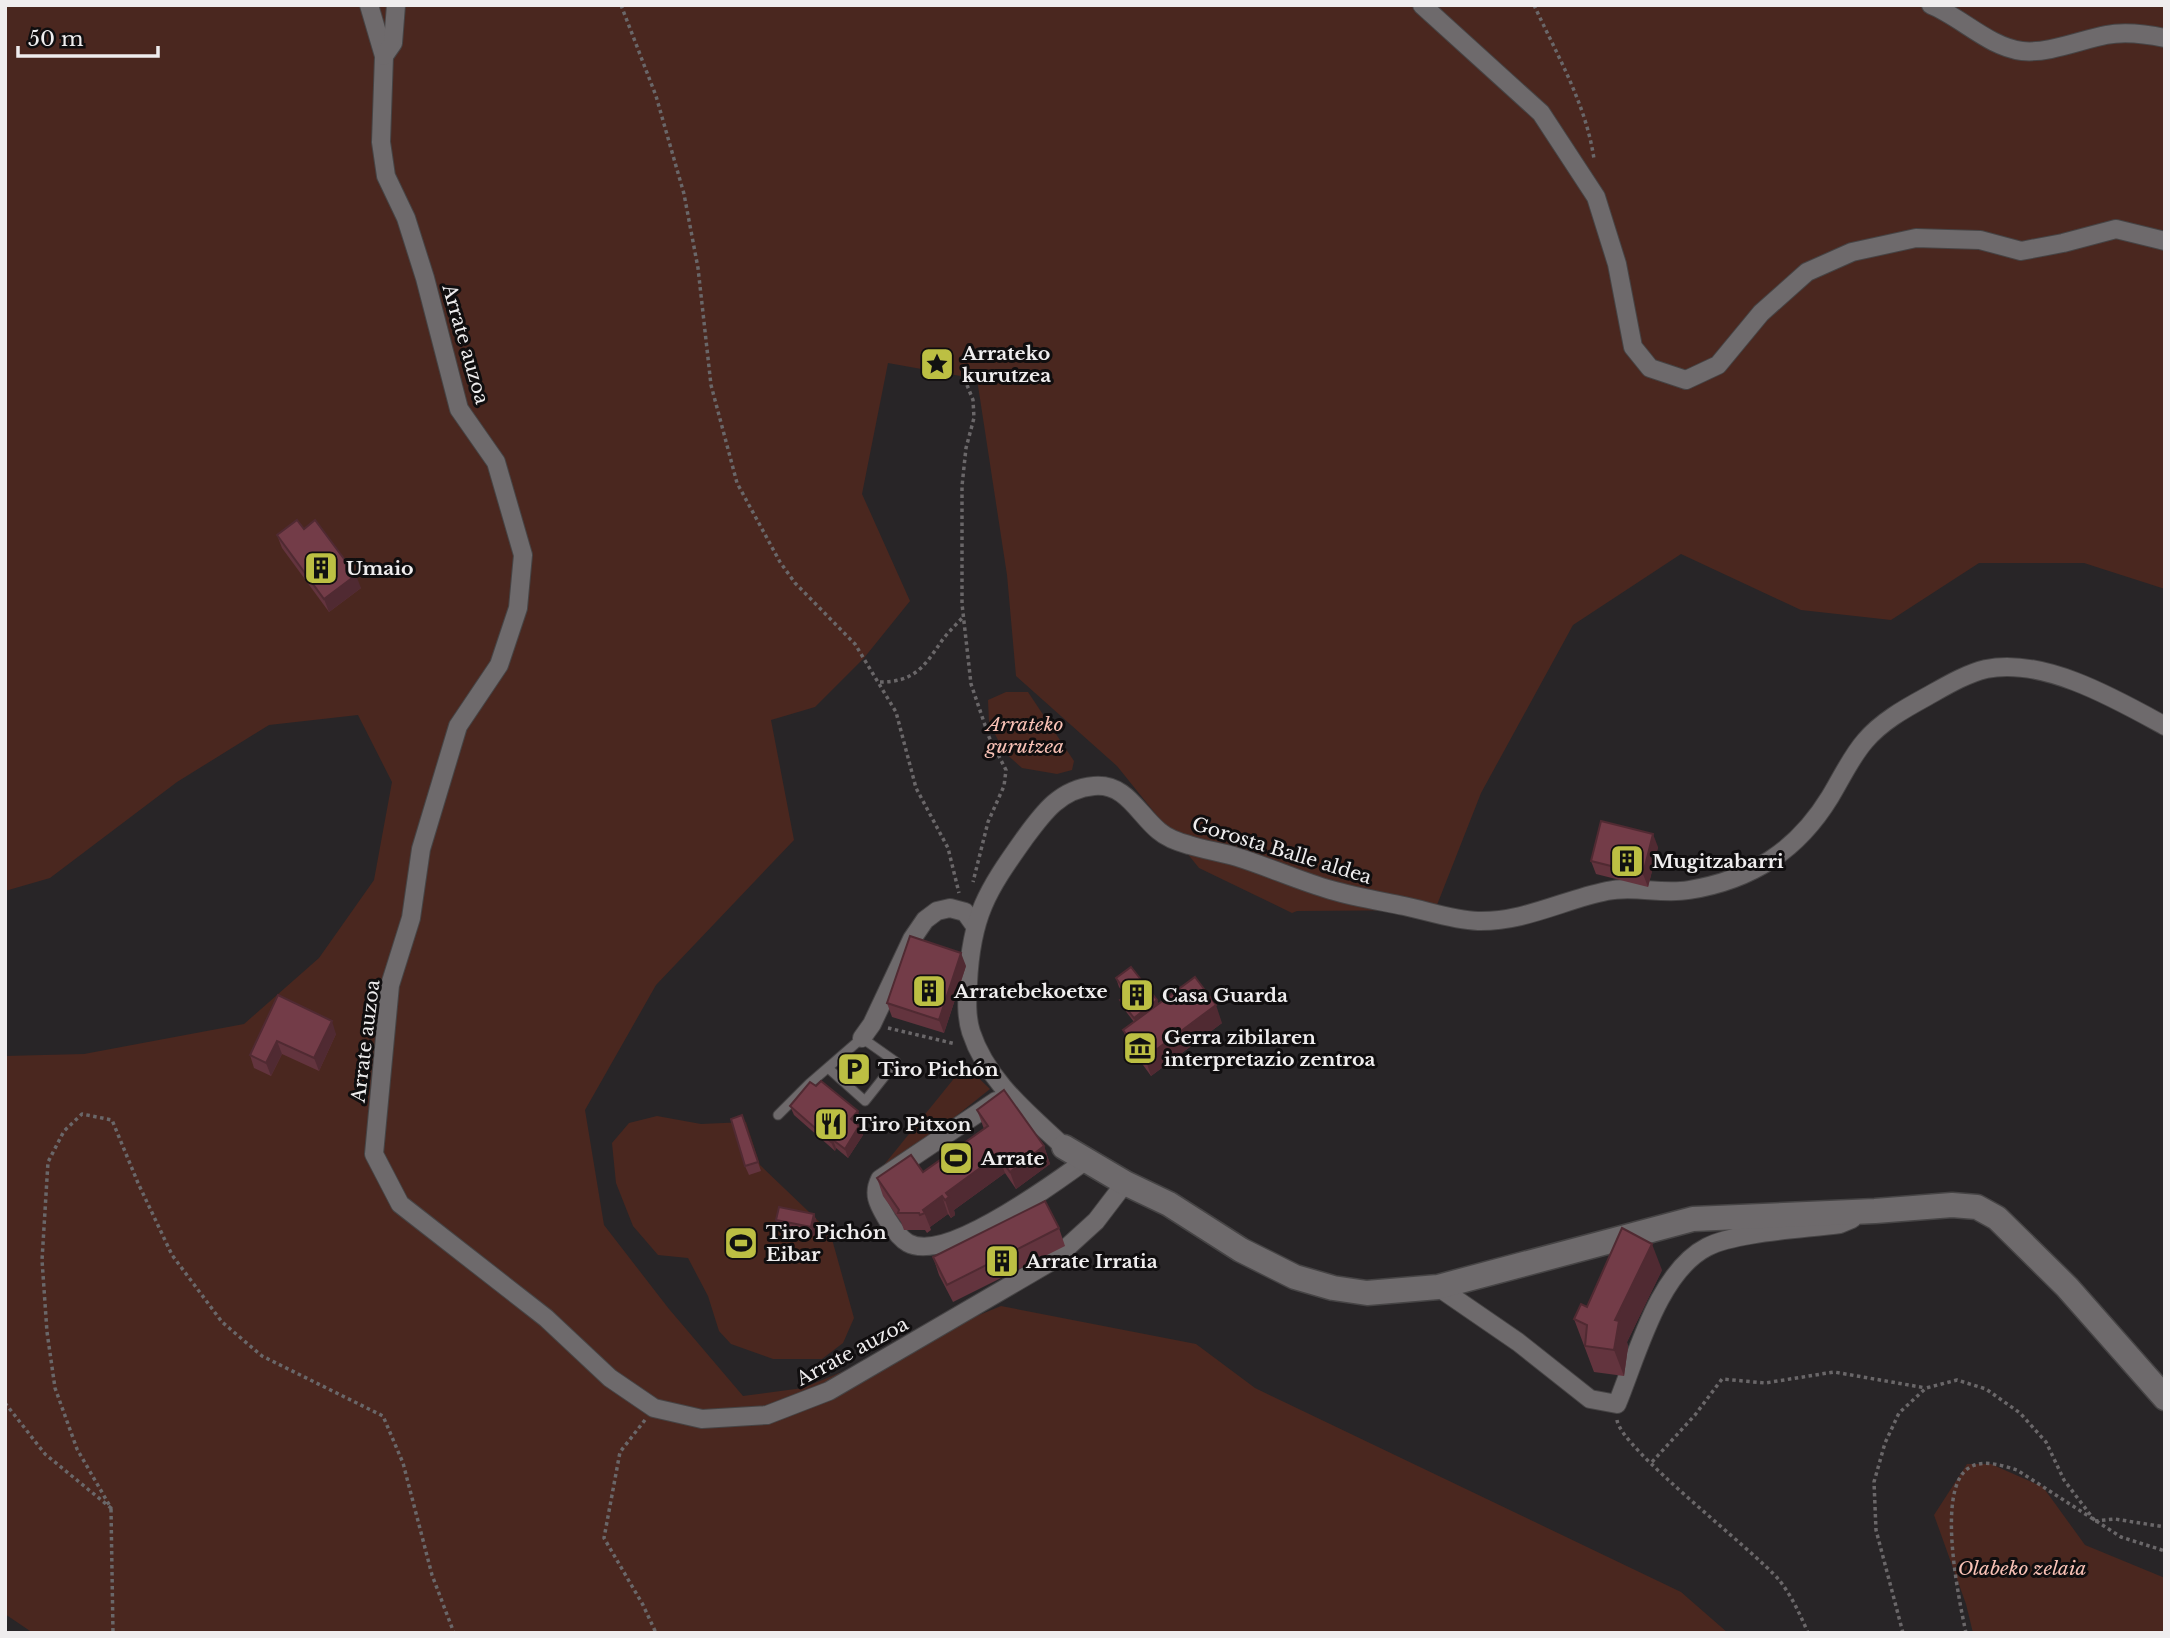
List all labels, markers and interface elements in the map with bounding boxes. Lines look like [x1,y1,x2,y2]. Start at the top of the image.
scale bar [18,14,158,58]
text: 50 m [28,26,84,52]
street label: Arrate auzoa [437,281,494,407]
place label: Arrateko kurutzea [961,342,1051,387]
place icon: Arrateko kurutzea [918,345,956,383]
building icon: Umaio [302,549,340,587]
place label: Umaio [346,557,414,580]
park label: Arrateko gurutzea [984,713,1064,758]
street label: Gorosta Balle aldea [1189,812,1375,889]
building icon: Mugitzabarri [1608,842,1646,880]
place label: Mugitzabarri [1652,850,1784,873]
building icon: Arratebekoetxe [910,972,948,1010]
building icon: Casa Guarda [1118,976,1156,1014]
street label: Arrate auzoa [346,978,385,1105]
place label: Arratebekoetxe [953,980,1108,1003]
place label: Casa Guarda [1162,984,1288,1007]
place label: Gerra zibilaren interpretazio zentroa [1164,1026,1376,1071]
museum icon: Gerra zibilaren interpretazio zentroa [1121,1029,1159,1067]
parking icon: Tiro Pichón [835,1050,873,1088]
place label: Tiro Pichón [878,1058,999,1081]
restaurant icon: Tiro Pitxon [812,1105,850,1143]
place label: Tiro Pitxon [856,1113,971,1136]
sports icon: Arrate [937,1139,975,1177]
place label: Arrate [980,1147,1045,1170]
place label: Tiro Pichón Eibar [766,1221,887,1266]
sports icon: Tiro Pichón Eibar [722,1224,760,1262]
building icon: Arrate Irratia [983,1242,1021,1280]
place label: Arrate Irratia [1025,1250,1158,1273]
street label: Arrate auzoa [791,1312,913,1391]
park label: Olabeko zelaia [1958,1557,2086,1580]

